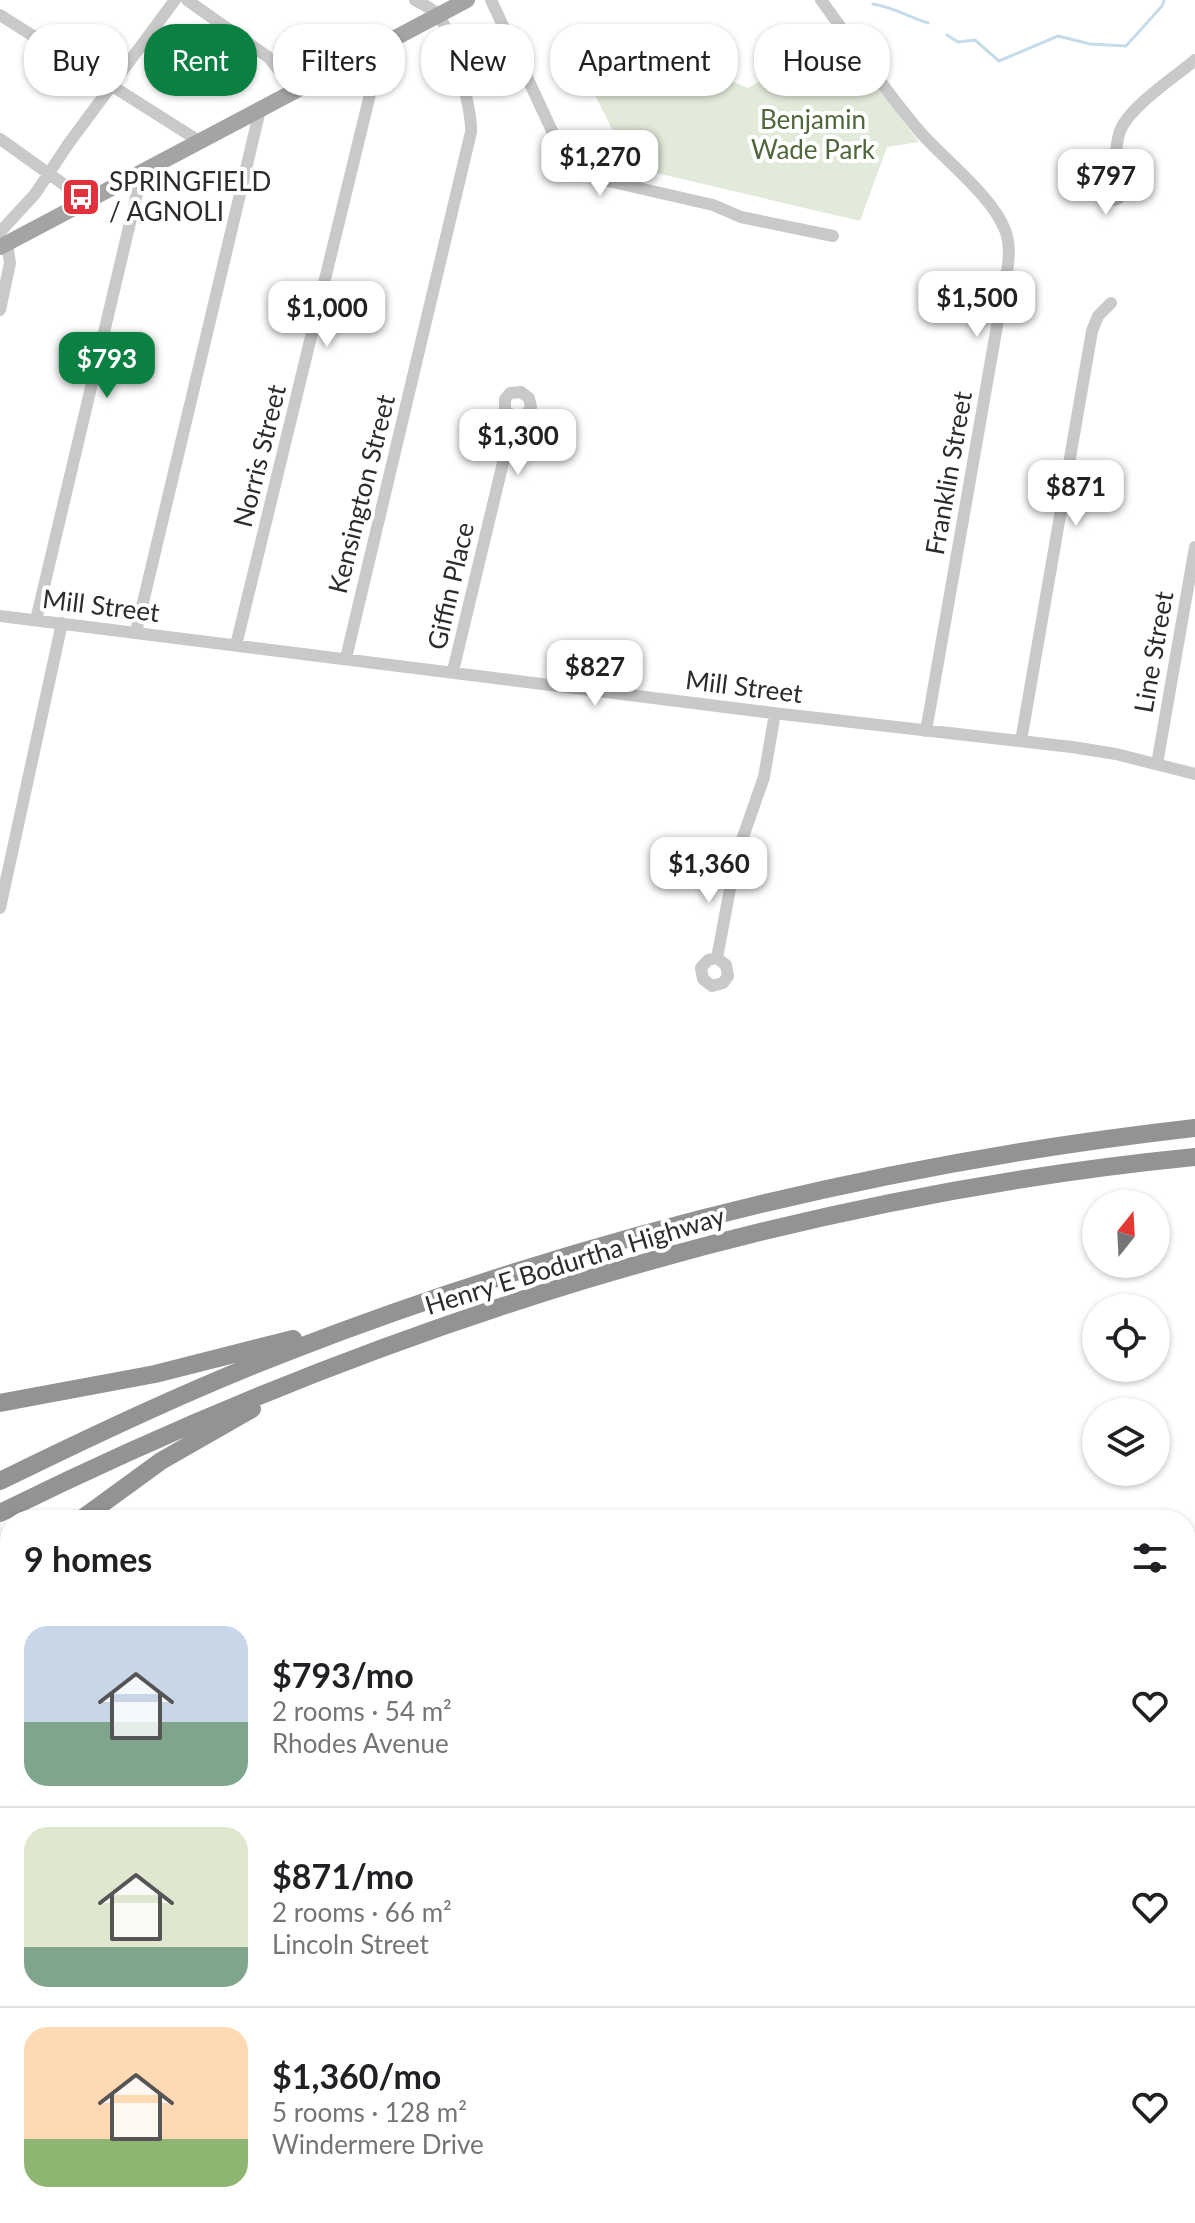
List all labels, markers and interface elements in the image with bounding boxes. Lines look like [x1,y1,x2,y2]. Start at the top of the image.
chip: Buy [24,24,128,96]
chip: Rent [144,24,257,96]
chip: Filters [273,24,405,96]
chip: New [421,24,534,96]
chip: Apartment [550,24,738,96]
chip: House [754,24,890,96]
park label: Benjamin Wade Park [751,103,876,165]
pin: $1,270 [535,130,665,198]
text: $1,270 [559,140,641,172]
pin: $797 [1059,149,1153,217]
text: $797 [1076,159,1136,191]
place label: SPRINGFIELD / AGNOLI [109,165,271,227]
bus stop icon: SPRINGFIELD / AGNOLI [60,176,102,218]
pin: $1,500 [912,271,1042,339]
pin: $1,000 [262,281,392,349]
text: $1,500 [936,281,1018,313]
text: $1,000 [286,291,368,323]
pin: $793 [60,332,154,400]
text: $793 [77,342,137,374]
street label: Norris Street [226,381,292,530]
street label: Franklin Street [918,388,978,557]
street label: Kensington Street [321,390,401,596]
pin: $1,300 [453,409,583,477]
text: $1,300 [477,419,559,451]
pin: $871 [1029,460,1123,528]
text: $871 [1046,470,1106,502]
street label: Giffin Place [420,519,480,653]
street label: Mill Street [41,582,162,628]
street label: Line Street [1127,588,1180,715]
pin: $827 [548,640,642,708]
text: $827 [565,650,625,682]
street label: Mill Street [684,663,805,709]
pin: $1,360 [644,837,774,905]
text: $1,360 [668,847,750,879]
north arrow [1082,1190,1170,1278]
map controls [1082,1190,1170,1486]
street label: Henry E Bodurtha Highway [421,1199,729,1321]
button: locate [1082,1294,1170,1382]
button: layers [1082,1398,1170,1486]
icon: filters [1128,1536,1172,1580]
text: 9 homes [24,1538,152,1579]
text: $793/mo [272,1654,414,1695]
icon: home [88,1658,184,1754]
icon: heart [1128,1684,1172,1728]
text: 2 rooms · 54 m² [272,1695,452,1727]
text: Rhodes Avenue [272,1727,449,1759]
text: $871/mo [272,1855,414,1896]
icon: home [88,1859,184,1955]
icon: heart [1128,1885,1172,1929]
text: 2 rooms · 66 m² [272,1896,452,1928]
text: Lincoln Street [272,1928,429,1960]
text: $1,360/mo [272,2055,441,2096]
icon: home [88,2059,184,2155]
icon: heart [1128,2085,1172,2129]
text: 5 rooms · 128 m² [272,2096,467,2128]
text: Windermere Drive [272,2128,484,2160]

